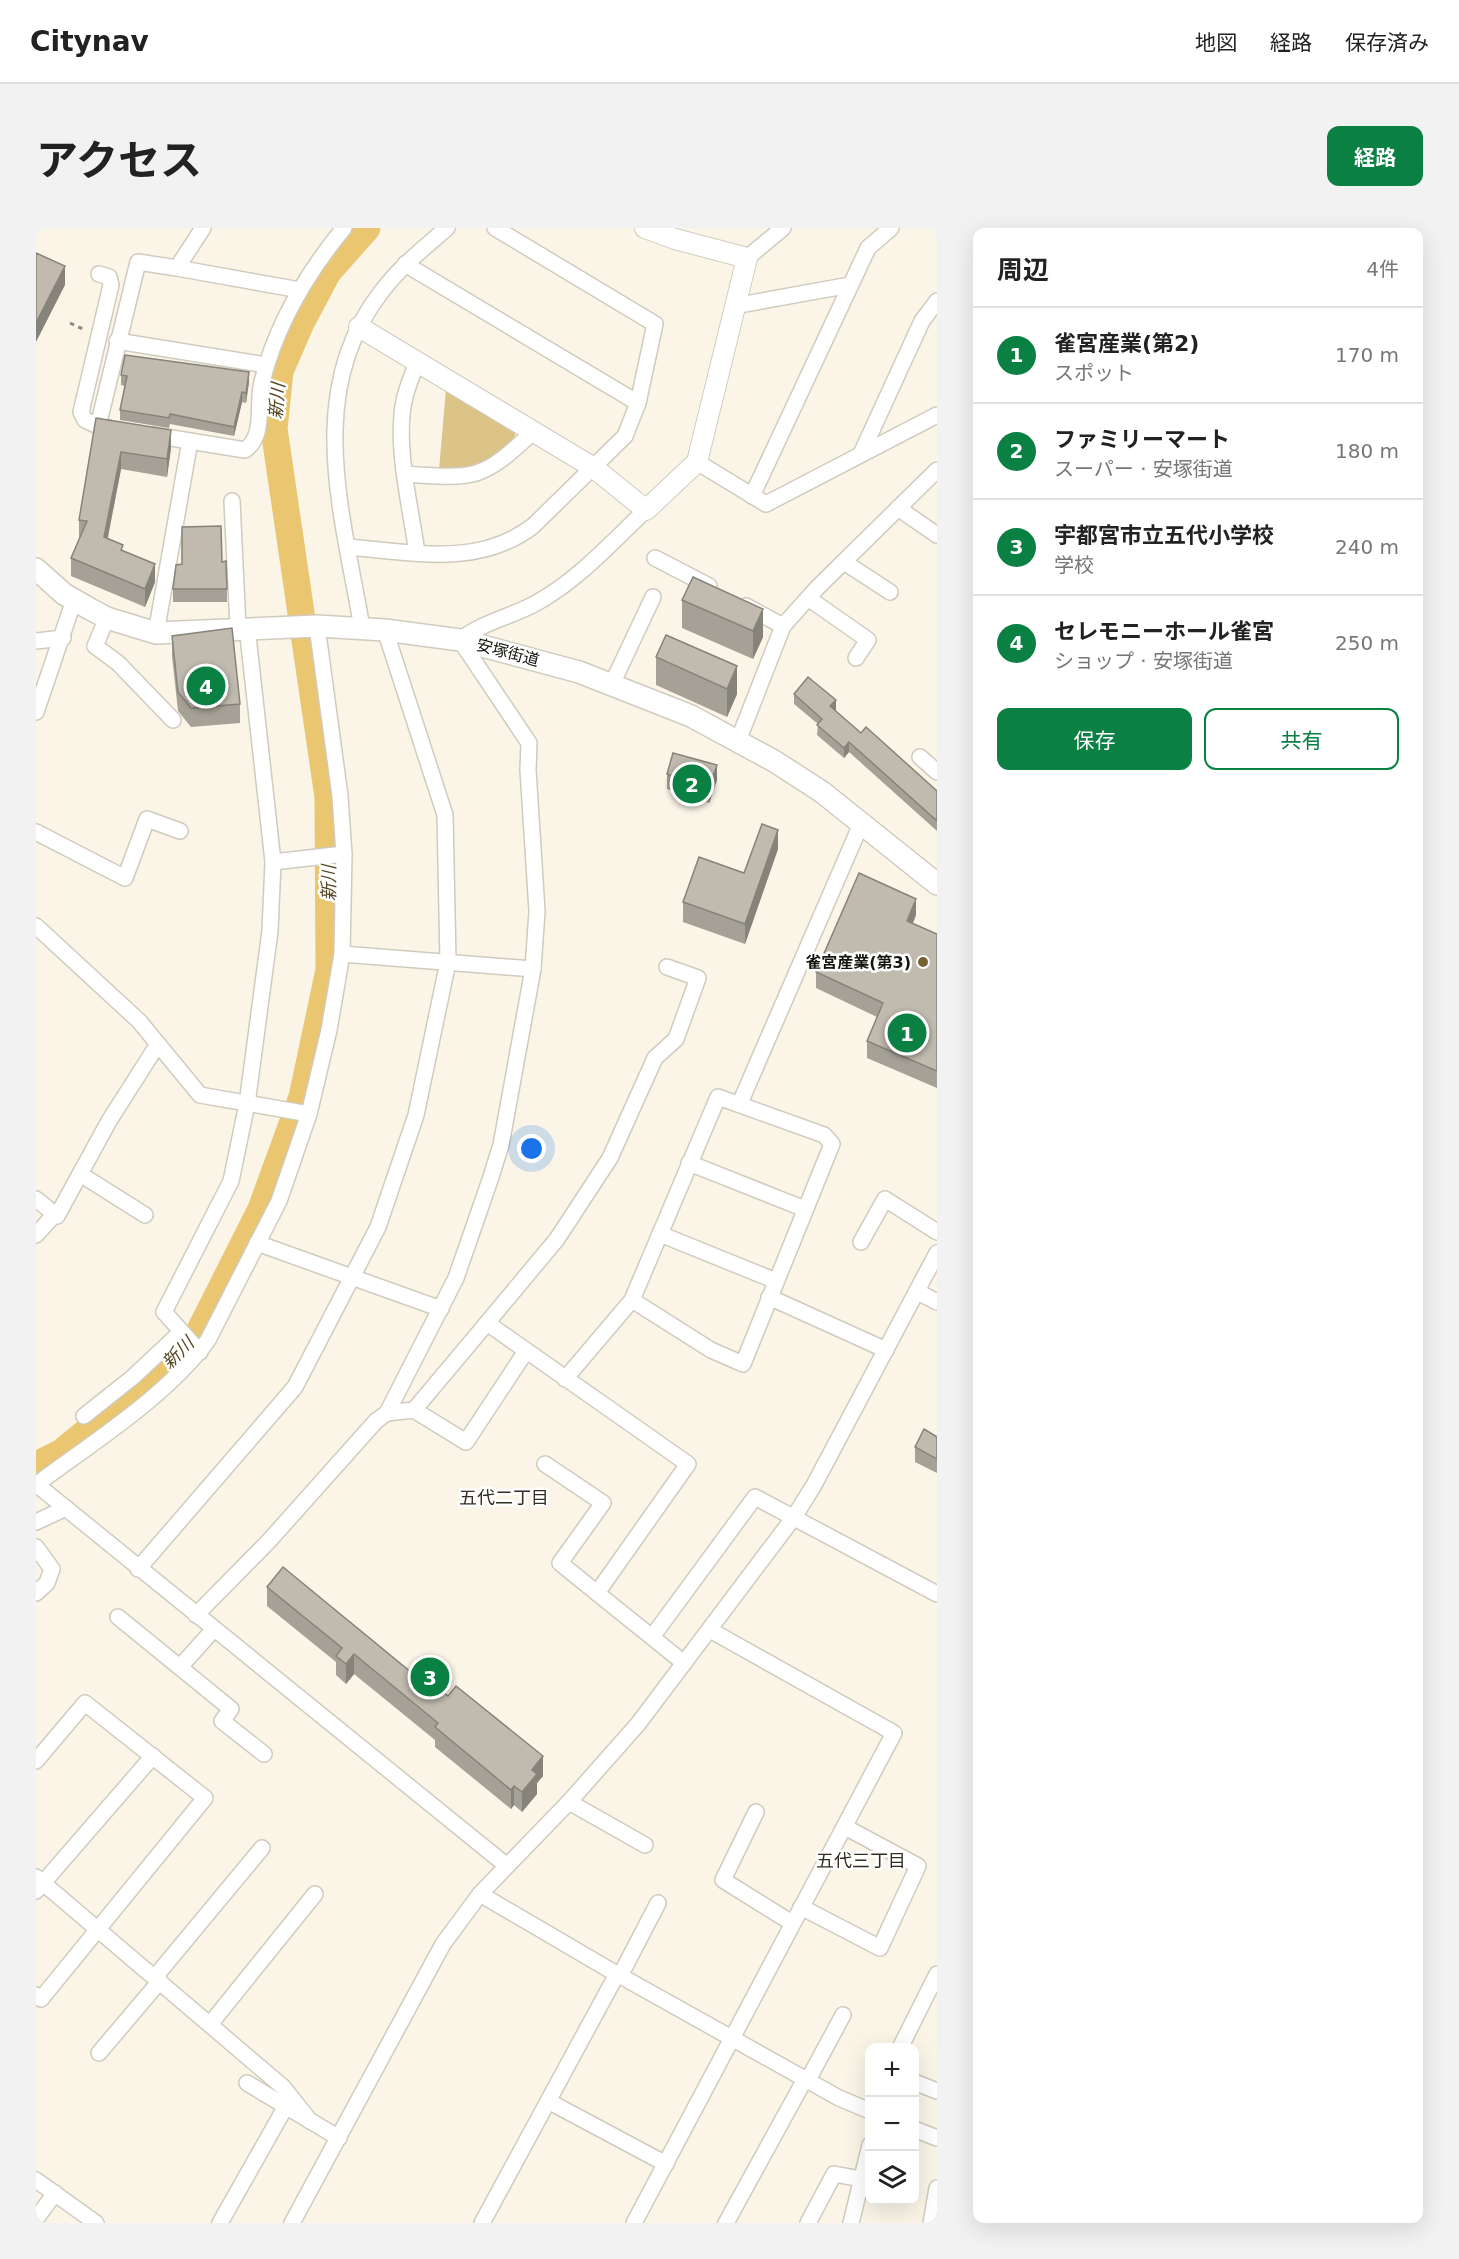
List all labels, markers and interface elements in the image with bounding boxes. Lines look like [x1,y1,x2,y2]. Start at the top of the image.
text: Citynav [30,25,149,58]
text: 地図 [1195,31,1237,55]
text: 経路 [1270,31,1312,55]
text: 保存済み [1345,31,1429,55]
button: 経路 [1327,126,1423,186]
text: アクセス [36,136,202,185]
text: 周辺 [997,255,1049,285]
text: 4件 [1366,257,1399,281]
text: 雀宮産業(第2) [1054,331,1199,356]
text: 1 [1010,343,1023,367]
text: 170 m [1335,343,1399,367]
text: スポット [1054,361,1134,385]
water label: 新川 [264,380,289,420]
text: ファミリーマート [1054,427,1230,452]
text: 2 [1010,439,1023,463]
text: 180 m [1335,439,1399,463]
text: スーパー · 安塚街道 [1054,457,1233,481]
text: 宇都宮市立五代小学校 [1054,523,1274,548]
text: 3 [1010,535,1023,559]
text: 240 m [1335,535,1399,559]
text: 学校 [1054,553,1094,577]
text: セレモニーホール雀宮 [1054,619,1274,644]
text: 4 [1010,631,1023,655]
text: 250 m [1335,631,1399,655]
street label: 安塚街道 [474,635,541,670]
text: ショップ · 安塚街道 [1054,649,1233,673]
pin: 4 [186,664,226,708]
button: 保存 [997,708,1192,770]
button: 共有 [1204,708,1399,770]
pin: 2 [672,762,712,806]
water label: 新川 [318,863,339,901]
place label: 雀宮産業(第3) [805,953,911,972]
marker: 雀宮産業(第3) [916,955,930,969]
pin: 1 [888,1010,926,1056]
your location [517,1134,546,1163]
water label: 新川 [157,1331,199,1373]
district label: 五代二丁目 [459,1487,549,1508]
pin: 3 [410,1654,450,1700]
district label: 五代三丁目 [816,1850,906,1871]
map controls [865,2043,919,2205]
button: + [865,2043,919,2097]
button: − [865,2097,919,2151]
button: layers [865,2151,919,2205]

